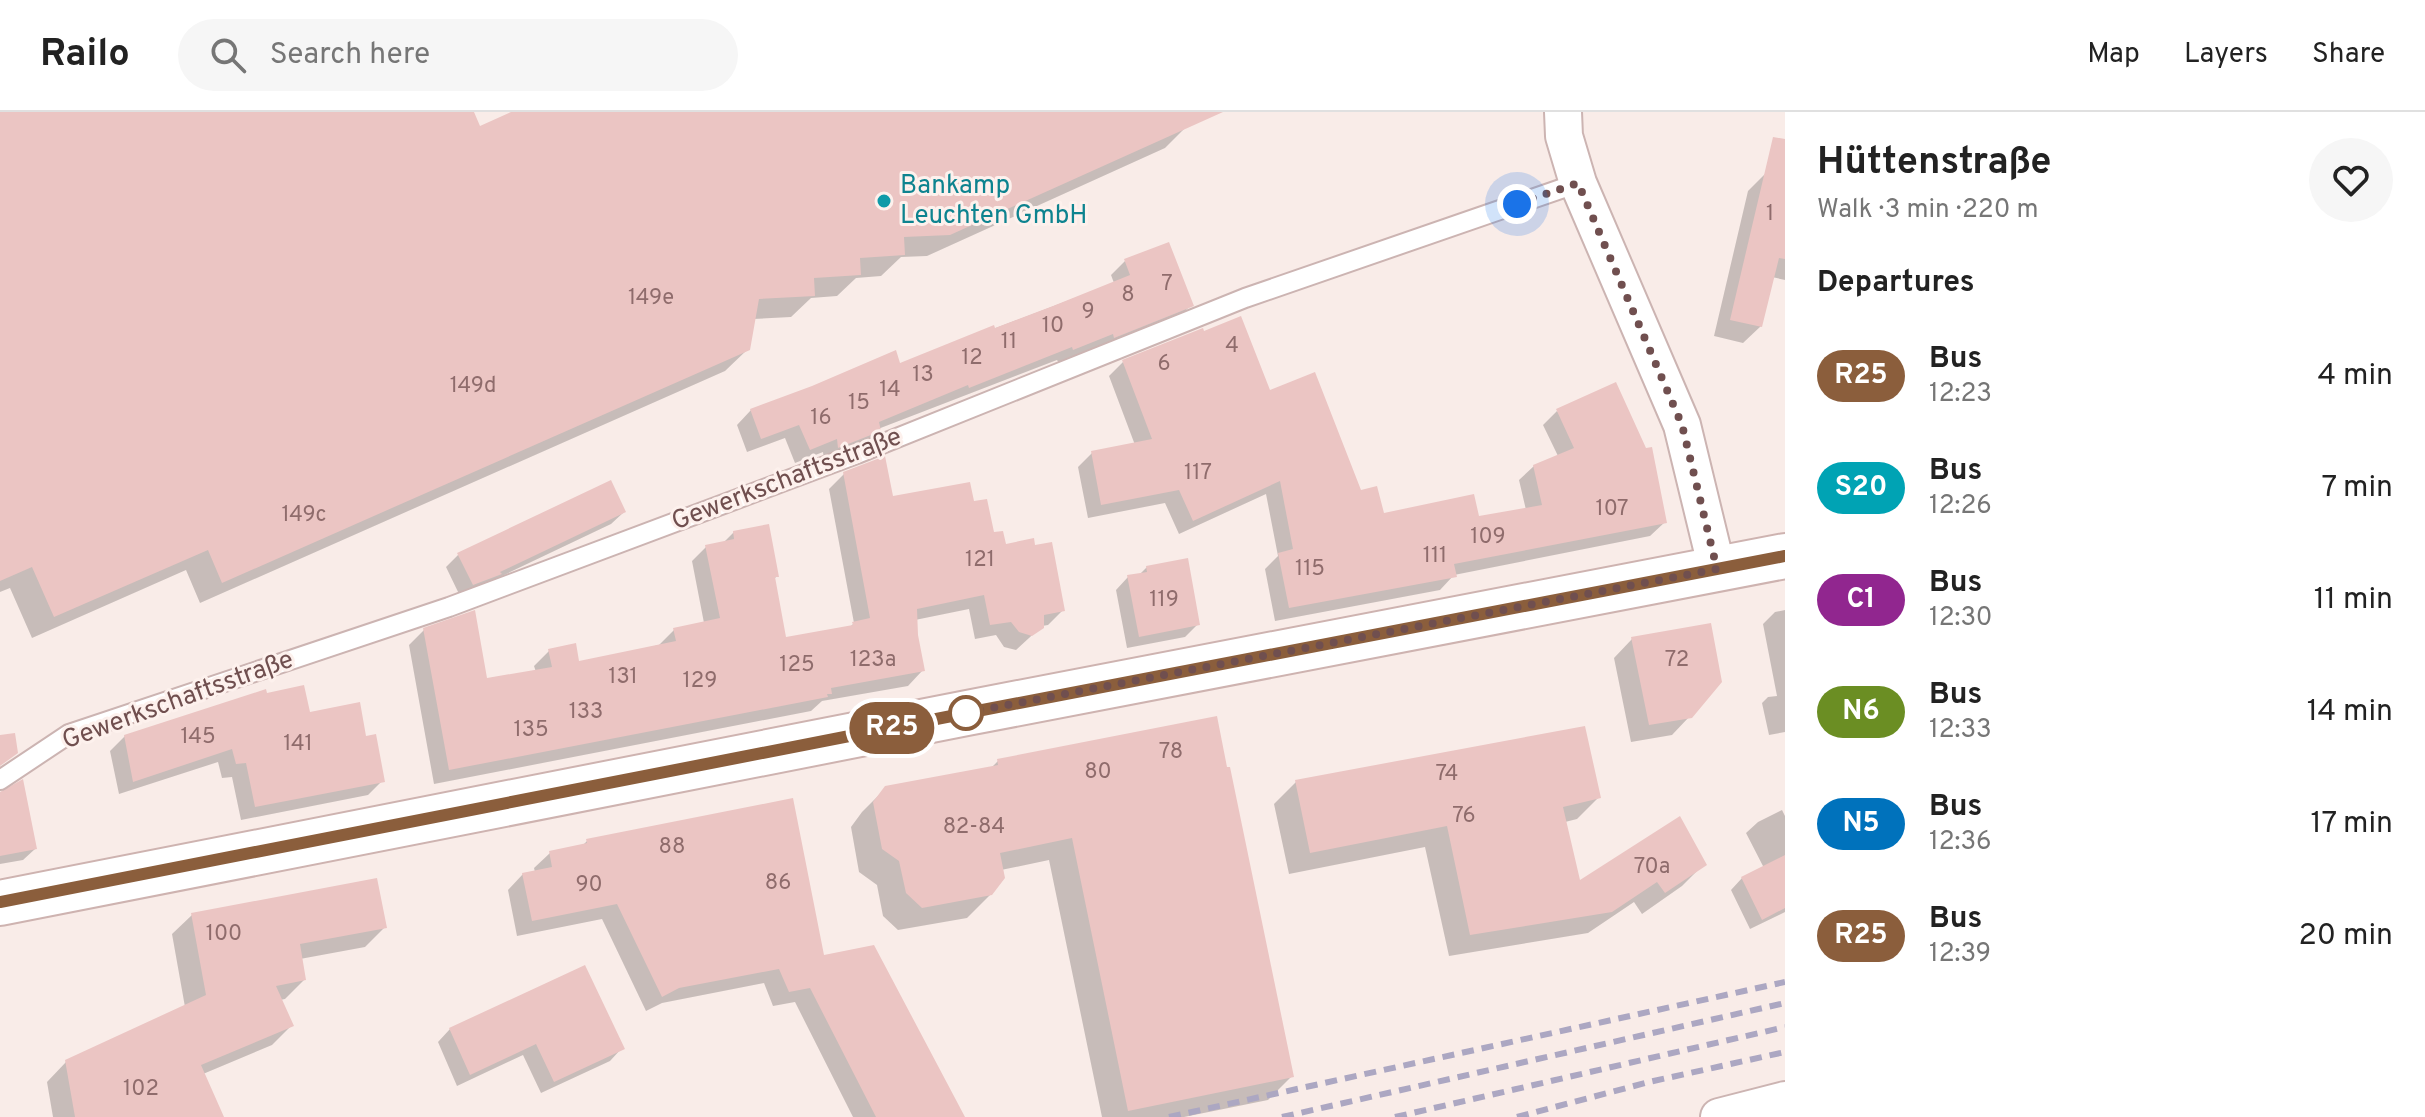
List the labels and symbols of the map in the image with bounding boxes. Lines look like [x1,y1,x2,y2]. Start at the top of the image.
place label: Bankamp Leuchten GmbH [900,170,1088,233]
your location [1497,184,1537,224]
marker: Bankamp Leuchten GmbH [875,192,893,210]
house number: 1 [1766,201,1774,228]
house number: 7 [1161,271,1173,298]
house number: 8 [1121,282,1135,309]
house number: 149e [628,285,674,312]
house number: 9 [1081,299,1095,326]
house number: 10 [1042,313,1064,340]
house number: 11 [1001,329,1017,356]
house number: 4 [1225,333,1239,360]
house number: 12 [961,345,983,372]
house number: 6 [1157,351,1171,378]
house number: 13 [912,362,934,389]
house number: 149d [450,373,496,400]
house number: 14 [879,377,901,404]
house number: 15 [848,390,870,417]
house number: 16 [810,405,832,432]
street label: Gewerkschaftsstraße [667,421,907,539]
house number: 117 [1184,460,1212,487]
house number: 107 [1595,496,1629,523]
house number: 149c [281,502,327,529]
house number: 109 [1470,524,1506,551]
house number: 111 [1423,543,1447,570]
house number: 121 [965,547,995,574]
house number: 115 [1295,556,1325,583]
house number: 119 [1149,587,1179,614]
street label: Gewerkschaftsstraße [58,644,298,758]
house number: 123a [850,647,896,674]
house number: 72 [1665,647,1689,674]
house number: 125 [779,652,815,679]
house number: 131 [608,664,638,691]
house number: 129 [683,668,717,695]
unlabelled marker [949,696,983,730]
house number: 133 [569,699,603,726]
line badge: R25 [846,702,938,754]
house number: 135 [513,717,549,744]
house number: 145 [180,724,216,751]
house number: 141 [283,731,313,758]
house number: 78 [1159,739,1183,766]
house number: 80 [1084,759,1112,786]
house number: 74 [1436,761,1458,788]
house number: 76 [1452,803,1476,830]
house number: 82-84 [943,814,1005,841]
house number: 88 [659,834,685,861]
house number: 70a [1634,854,1670,881]
house number: 86 [765,870,791,897]
house number: 90 [575,872,603,899]
house number: 100 [206,921,242,948]
house number: 102 [123,1076,159,1103]

